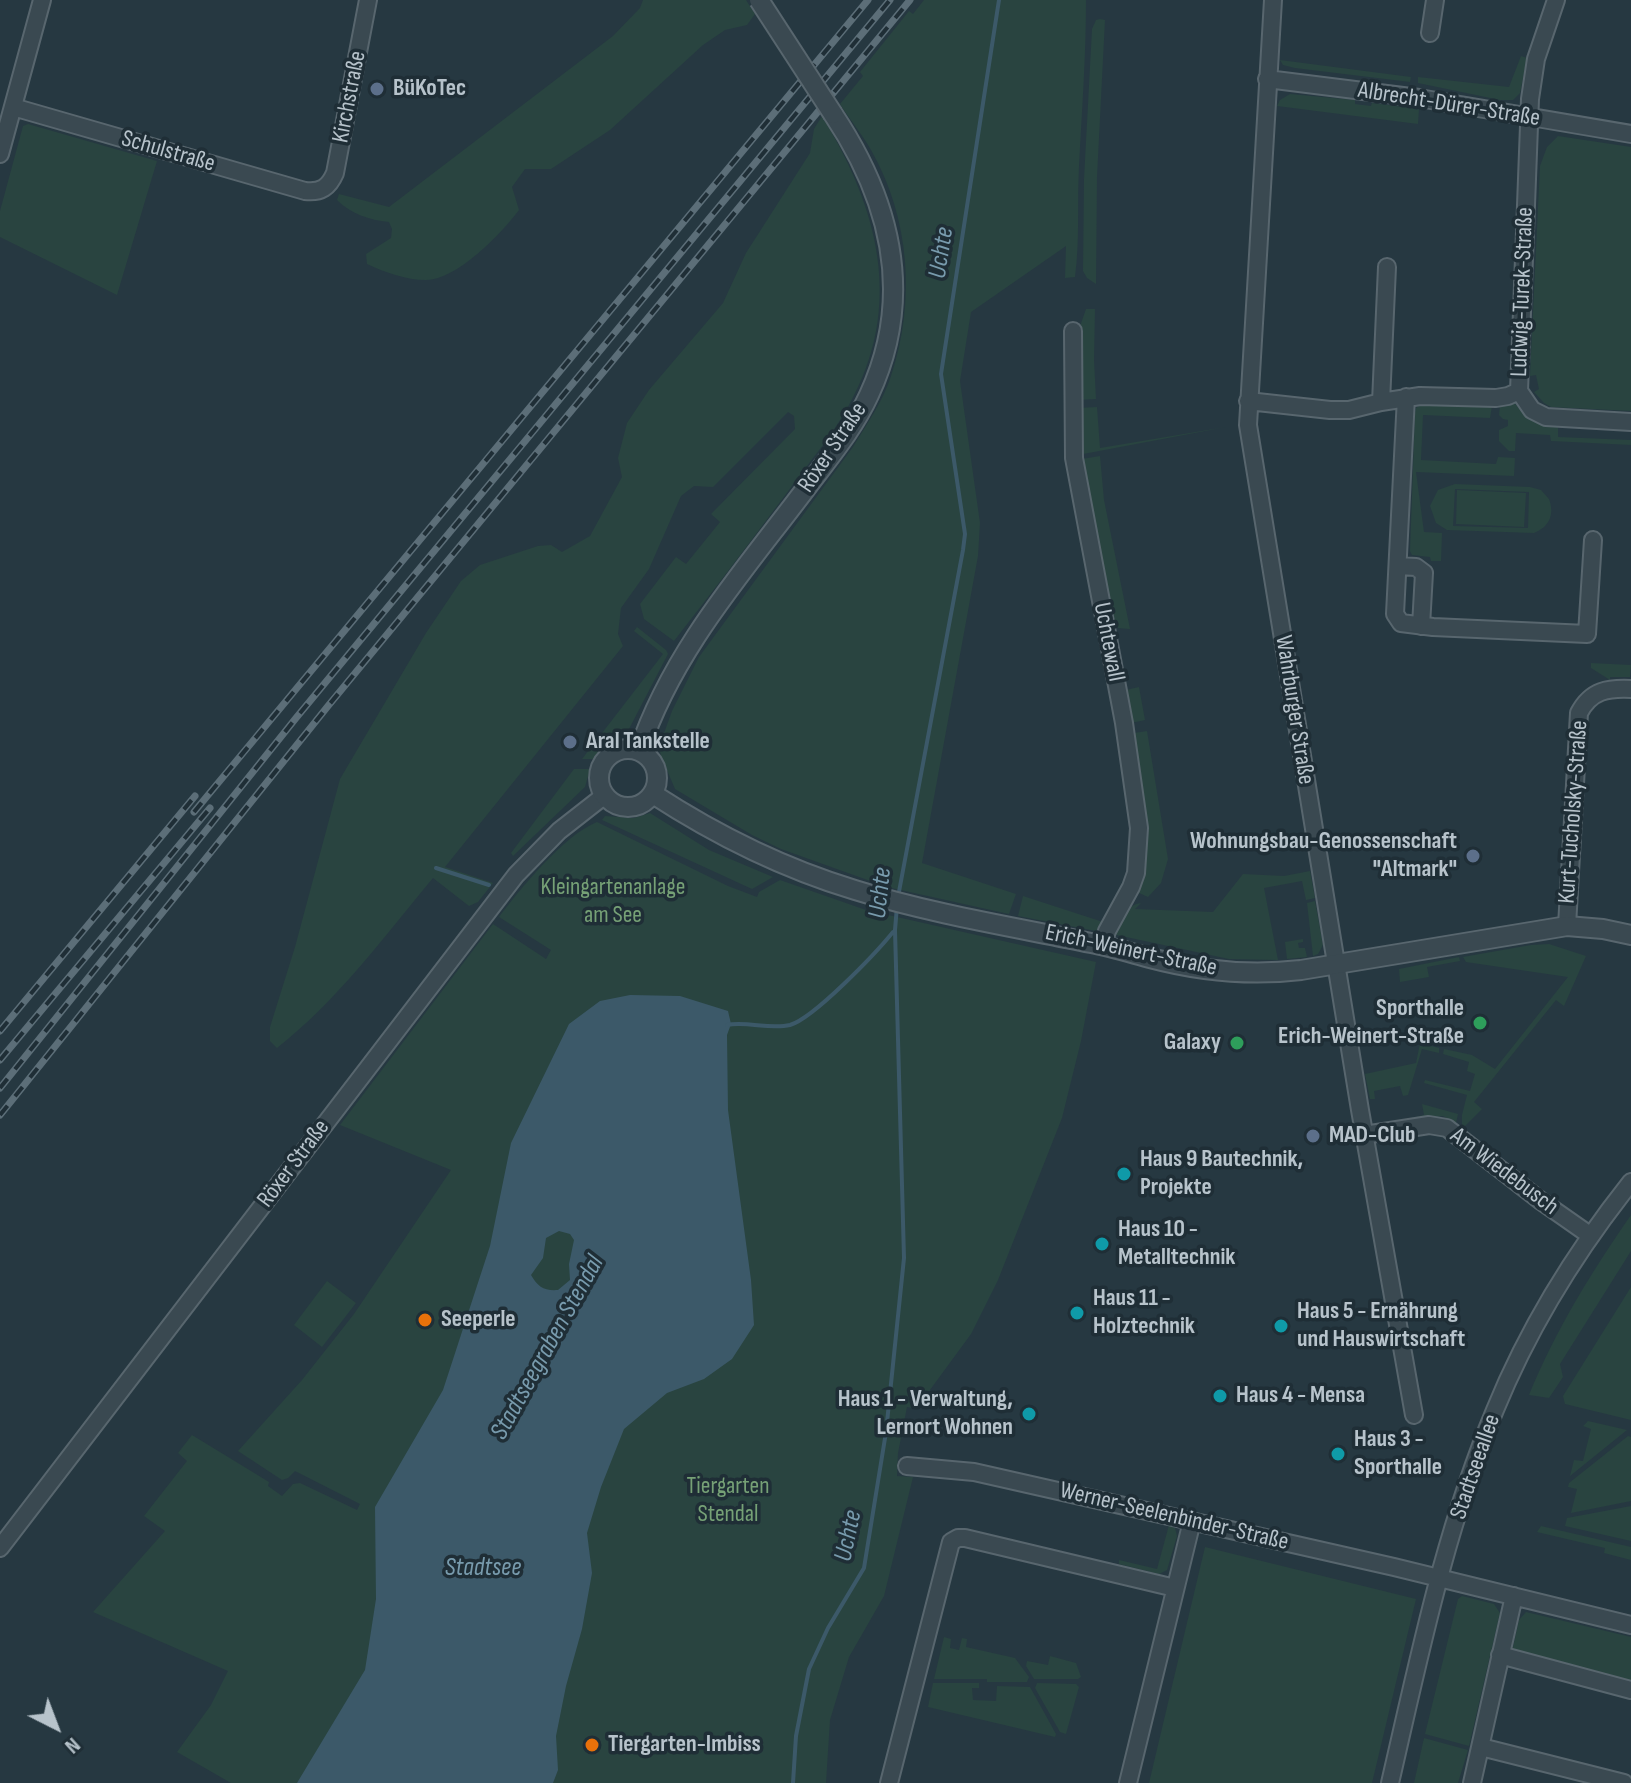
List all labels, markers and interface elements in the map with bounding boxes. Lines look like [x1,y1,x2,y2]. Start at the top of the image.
street label: Kirchstraße [327,49,373,145]
place label: BüKoTec [393,75,466,103]
street label: Albrecht-Dürer-Straße [1356,76,1542,134]
marker: BüKoTec [368,80,386,98]
street label: Schulstraße [118,125,218,179]
street label: Ludwig-Turek-Straße [1506,207,1540,377]
water label: Uchte [923,225,961,281]
street label: Röxer Straße [792,397,874,499]
street label: Uchtewall [1086,600,1130,684]
street label: Wahrburger Straße [1268,633,1320,787]
street label: Kurt-Tucholsky-Straße [1553,719,1595,905]
place label: Aral Tankstelle [586,728,710,756]
marker: Aral Tankstelle [561,733,579,751]
place label: Wohnungsbau-Genossenschaft "Altmark" [1190,828,1457,884]
marker: Wohnungsbau-Genossenschaft "Altmark" [1464,847,1482,865]
water label: Uchte [863,866,899,920]
park label: Kleingartenanlage am See [541,874,685,930]
street label: Erich-Weinert-Straße [1043,919,1219,983]
place label: Sporthalle Erich-Weinert-Straße [1278,995,1464,1051]
marker: Sporthalle Erich-Weinert-Straße [1471,1014,1489,1032]
place label: Galaxy [1164,1029,1221,1057]
marker: Galaxy [1228,1034,1246,1052]
street label: Röxer Straße [252,1114,336,1214]
place label: MAD-Club [1329,1122,1415,1150]
street label: Am Wiedebusch [1444,1122,1564,1222]
marker: MAD-Club [1304,1127,1322,1145]
place label: Haus 9 Bautechnik, Projekte [1140,1146,1303,1202]
marker: Haus 9 Bautechnik, Projekte [1115,1165,1133,1183]
place label: Haus 10 - Metalltechnik [1118,1216,1235,1272]
marker: Haus 10 - Metalltechnik [1093,1235,1111,1253]
water label: Stadtseegraben Stendal [484,1250,612,1446]
place label: Haus 11 - Holztechnik [1093,1285,1195,1341]
place label: Haus 5 - Ernährung und Hauswirtschaft [1297,1298,1465,1354]
marker: Haus 11 - Holztechnik [1068,1304,1086,1322]
place label: Seeperle [441,1306,516,1334]
marker: Seeperle [416,1311,434,1329]
marker: Haus 5 - Ernährung und Hauswirtschaft [1272,1317,1290,1335]
place label: Haus 4 - Mensa [1236,1382,1365,1410]
place label: Haus 1 - Verwaltung, Lernort Wohnen [838,1386,1013,1442]
marker: Haus 4 - Mensa [1211,1387,1229,1405]
marker: Haus 1 - Verwaltung, Lernort Wohnen [1020,1405,1038,1423]
street label: Stadtseeallee [1445,1411,1507,1523]
place label: Haus 3 - Sporthalle [1354,1426,1442,1482]
marker: Haus 3 - Sporthalle [1329,1445,1347,1463]
park label: Tiergarten Stendal [687,1473,769,1529]
street label: Werner-Seelenbinder-Straße [1057,1477,1291,1557]
water label: Uchte [828,1508,870,1564]
water label: Stadtsee [445,1552,521,1584]
north arrow [16,1687,96,1767]
text: N [59,1731,86,1759]
place label: Tiergarten-Imbiss [608,1731,761,1759]
marker: Tiergarten-Imbiss [583,1736,601,1754]

